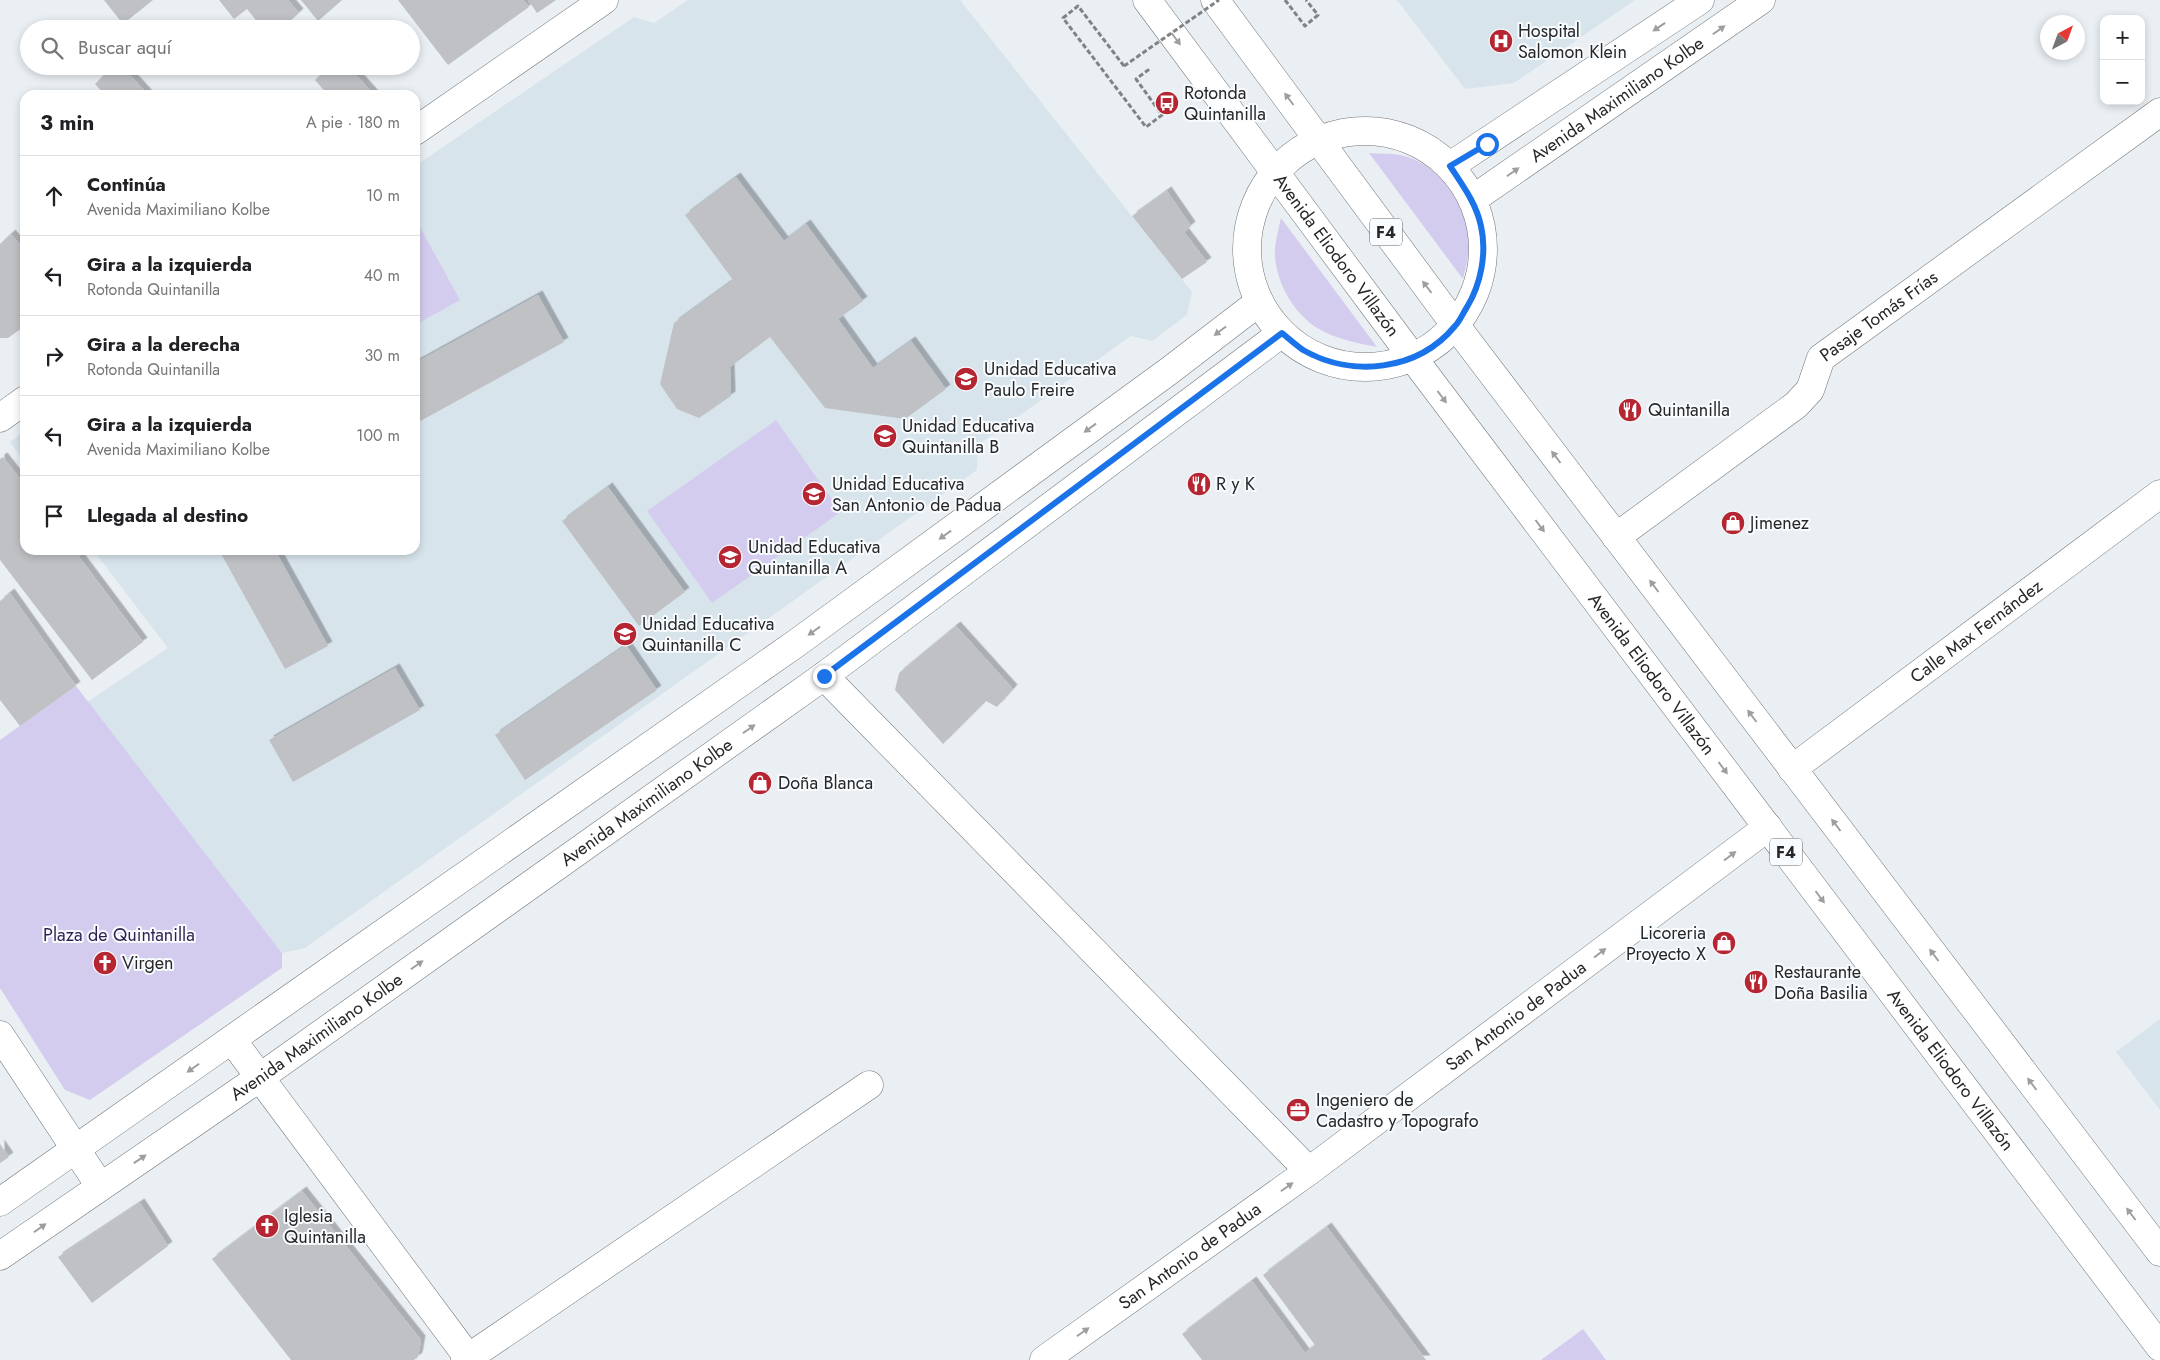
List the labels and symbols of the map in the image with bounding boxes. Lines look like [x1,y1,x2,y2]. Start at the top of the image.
north arrow [2040,15,2085,60]
place label: Hospital Salomon Klein [1518,18,1627,65]
one-way arrow [1653,22,1666,32]
one-way arrow [1712,25,1725,35]
hospital icon: Hospital Salomon Klein [1488,28,1514,54]
street label: Avenida Maximiliano Kolbe [1525,30,1709,169]
one-way arrow [1171,32,1182,45]
place label: Rotonda Quintanilla [1184,80,1266,127]
bus stop icon: Rotonda Quintanilla [1154,90,1180,116]
one-way arrow [1283,93,1294,106]
route start [1476,133,1499,156]
one-way arrow [1506,167,1520,177]
street label: Avenida Eliodoro Villazón [1267,168,1406,342]
road number: F4 [1370,218,1402,246]
street label: Pasaje Tomás Frías [1814,264,1943,368]
one-way arrow [1421,281,1432,294]
one-way arrow [1214,326,1227,337]
place label: Unidad Educativa Paulo Freire [984,356,1116,403]
school or university icon: Unidad Educativa Paulo Freire [953,366,979,392]
one-way arrow [1437,390,1448,403]
restaurant icon: Quintanilla [1617,397,1643,423]
place label: Quintanilla [1648,397,1730,423]
place label: Unidad Educativa Quintanilla B [902,413,1034,460]
school or university icon: Unidad Educativa Quintanilla B [872,423,898,449]
one-way arrow [1084,423,1097,434]
one-way arrow [1550,451,1561,464]
place label: Unidad Educativa San Antonio de Padua [832,471,1002,518]
restaurant icon: R y K [1186,471,1212,497]
place label: R y K [1216,471,1256,497]
school or university icon: Unidad Educativa San Antonio de Padua [801,481,827,507]
shop icon: Jimenez [1720,510,1746,536]
place label: Jimenez [1748,510,1810,536]
one-way arrow [1535,519,1546,532]
one-way arrow [938,530,952,540]
place label: Unidad Educativa Quintanilla A [748,534,880,581]
school or university icon: Unidad Educativa Quintanilla A [717,544,743,570]
street label: Calle Max Fernández [1905,573,2048,689]
one-way arrow [1649,579,1659,593]
street label: Avenida Eliodoro Villazón [1582,588,1721,760]
place label: Unidad Educativa Quintanilla C [642,611,774,658]
school or university icon: Unidad Educativa Quintanilla C [612,621,638,647]
one-way arrow [807,626,821,636]
route end [813,665,836,688]
one-way arrow [1747,710,1758,723]
one-way arrow [742,724,756,734]
street label: Avenida Maximiliano Kolbe [555,732,738,873]
one-way arrow [1717,761,1728,774]
shop icon: Doña Blanca [747,770,773,796]
place label: Doña Blanca [778,770,873,796]
one-way arrow [1830,819,1841,832]
road number: F4 [1770,839,1802,866]
one-way arrow [1723,851,1737,861]
one-way arrow [1815,890,1826,903]
place label: Licoreria Proyecto X [1626,920,1706,967]
park label: Plaza de Quintanilla [43,922,195,948]
shop icon: Licoreria Proyecto X [1711,930,1737,956]
one-way arrow [1593,948,1606,959]
one-way arrow [1929,948,1939,962]
church icon: Virgen [92,950,118,976]
place label: Virgen [122,950,173,976]
street label: San Antonio de Padua [1440,955,1592,1077]
place label: Restaurante Doña Basilia [1774,959,1868,1006]
one-way arrow [410,960,424,970]
street label: Avenida Maximiliano Kolbe [225,967,408,1107]
restaurant icon: Restaurante Doña Basilia [1743,969,1769,995]
street label: Avenida Eliodoro Villazón [1881,983,2020,1156]
one-way arrow [186,1063,199,1073]
one-way arrow [2027,1077,2037,1091]
place label: Ingeniero de Cadastro y Topografo [1316,1087,1479,1134]
office icon: Ingeniero de Cadastro y Topografo [1285,1097,1311,1123]
one-way arrow [133,1154,147,1164]
one-way arrow [1280,1182,1294,1192]
street label: San Antonio de Padua [1113,1196,1266,1316]
place label: Iglesia Quintanilla [284,1203,366,1250]
one-way arrow [2125,1208,2136,1221]
church icon: Iglesia Quintanilla [254,1213,280,1239]
one-way arrow [33,1223,47,1233]
one-way arrow [1077,1327,1090,1337]

